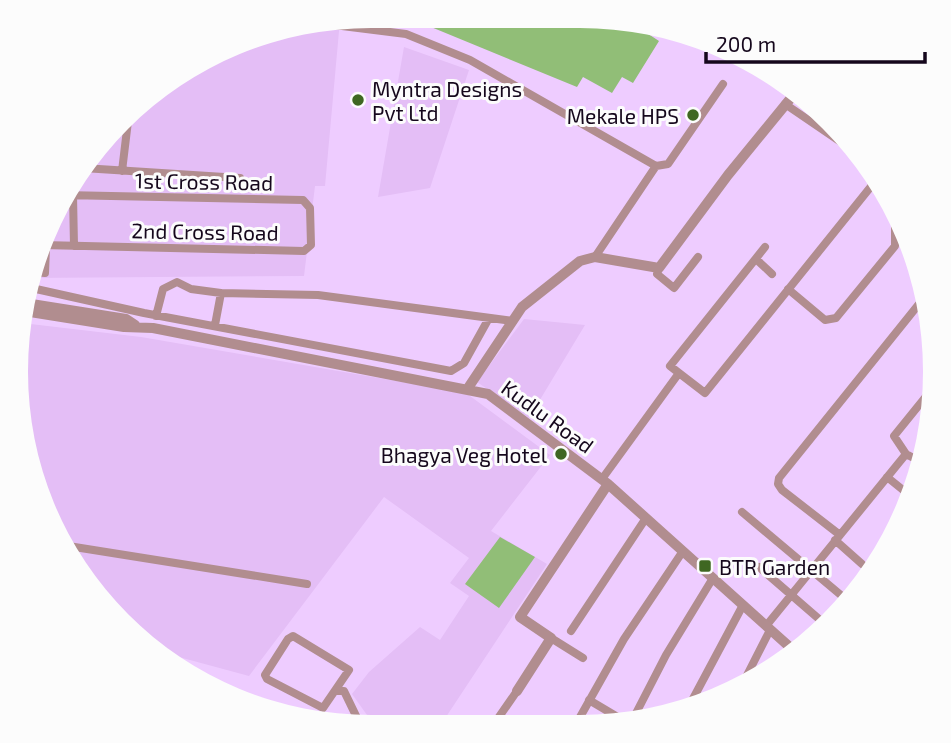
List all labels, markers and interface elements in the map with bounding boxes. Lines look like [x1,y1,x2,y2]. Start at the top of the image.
scale bar [706,21,925,65]
text: 200 m [716,31,776,56]
place label: Myntra Designs Pvt Ltd [372,76,522,125]
marker: Myntra Designs Pvt Ltd [350,92,366,108]
place label: Mekale HPS [567,103,679,128]
marker: Mekale HPS [685,107,701,123]
street label: 1st Cross Road [135,167,273,195]
street label: 2nd Cross Road [131,217,279,245]
street label: Kudlu Road [497,374,599,458]
place label: Bhagya Veg Hotel [381,442,548,467]
marker: Bhagya Veg Hotel [553,446,569,462]
place label: BTR Garden [719,554,830,579]
marker: BTR Garden [697,558,713,574]

